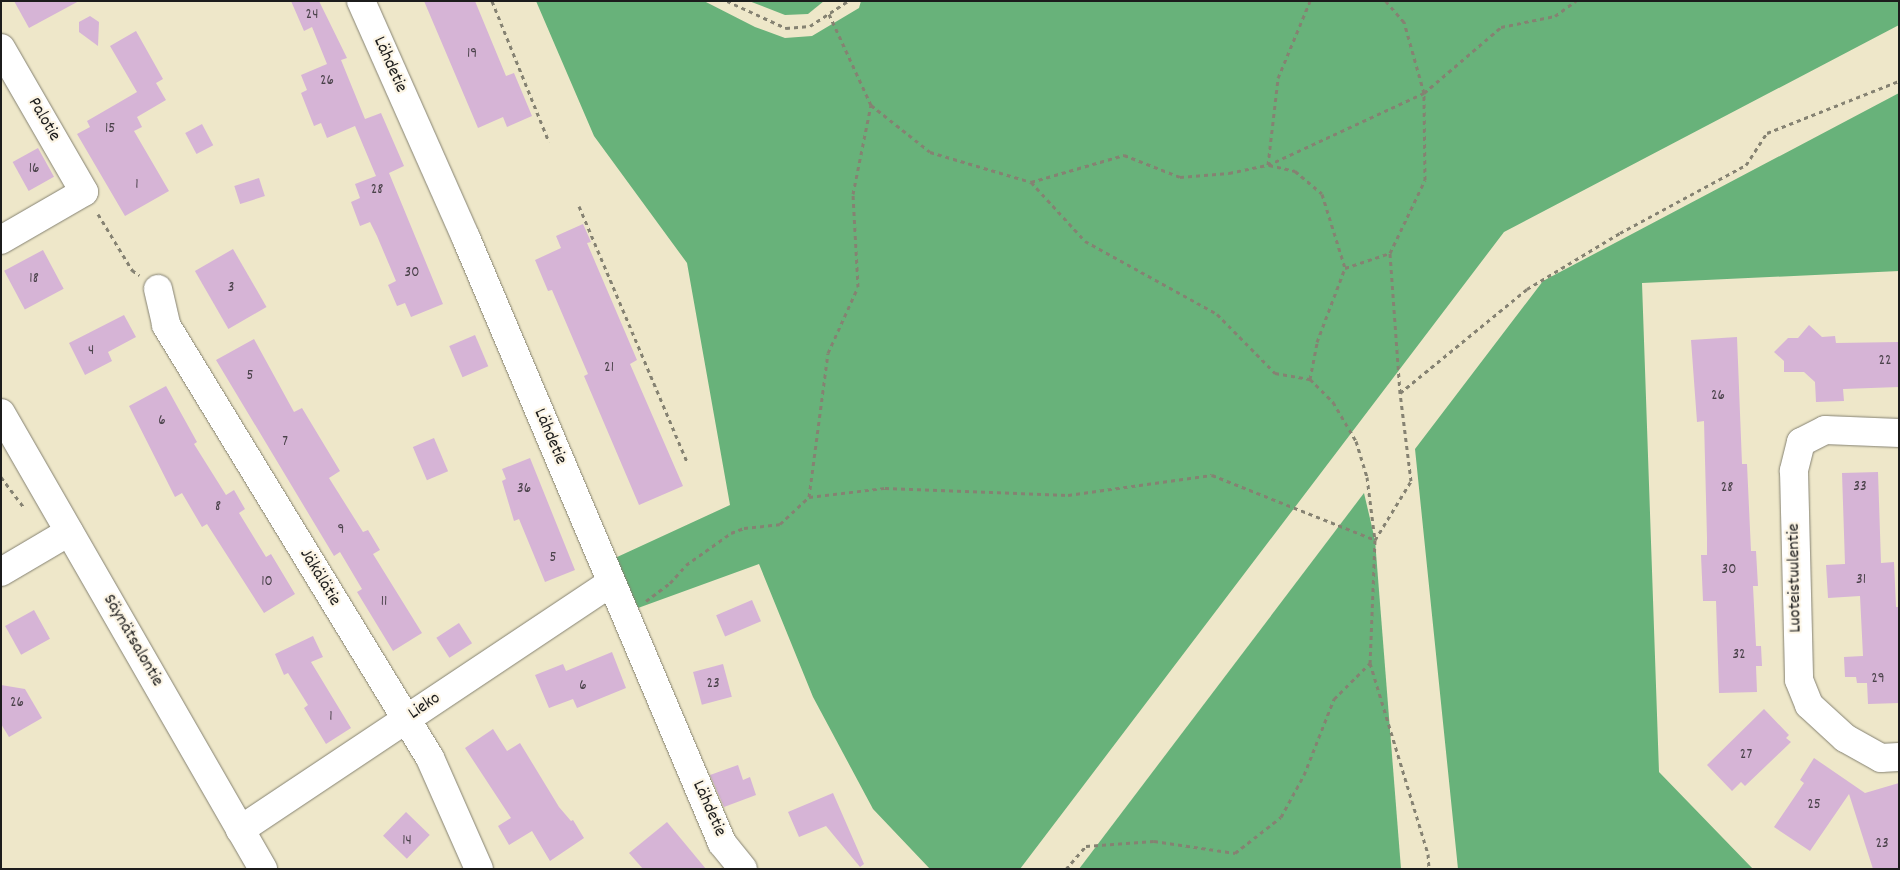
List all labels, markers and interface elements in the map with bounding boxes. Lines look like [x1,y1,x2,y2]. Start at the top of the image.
house number: 24 [306,7,318,25]
street label: Lähdetie [367,34,411,96]
house number: 19 [467,46,477,64]
house number: 26 [320,73,334,91]
street label: Palotie [22,94,64,146]
house number: 15 [105,121,115,139]
house number: 16 [29,161,39,179]
house number: 1 [135,177,139,195]
house number: 28 [371,182,383,200]
house number: 30 [405,265,419,283]
house number: 18 [29,271,39,289]
house number: 3 [228,280,234,298]
house number: 4 [88,343,94,361]
house number: 22 [1878,353,1892,371]
house number: 21 [604,360,614,378]
house number: 5 [247,368,253,386]
house number: 26 [1711,388,1725,406]
street label: Lähdetie [528,406,570,468]
house number: 6 [158,413,166,431]
house number: 7 [282,434,288,452]
house number: 33 [1853,479,1867,497]
house number: 28 [1721,480,1733,498]
house number: 36 [517,481,531,499]
house number: 8 [215,499,221,517]
house number: 9 [338,522,344,540]
street label: Luoteistuulentie [1784,523,1808,633]
street label: Jäkälätie [294,545,344,611]
house number: 5 [550,550,556,568]
house number: 30 [1722,562,1736,580]
house number: 31 [1856,572,1866,590]
house number: 10 [261,574,273,592]
street label: Säynätsalontie [97,591,167,691]
house number: 11 [381,594,387,612]
house number: 32 [1732,647,1746,665]
house number: 29 [1871,671,1885,689]
house number: 23 [706,676,720,694]
house number: 6 [579,678,587,696]
street label: Lieko [405,689,445,725]
house number: 26 [10,695,24,713]
house number: 1 [329,709,333,727]
house number: 27 [1740,747,1752,765]
street label: Lähdetie [686,778,730,840]
house number: 25 [1807,797,1821,815]
house number: 14 [402,833,412,851]
house number: 23 [1875,836,1889,854]

